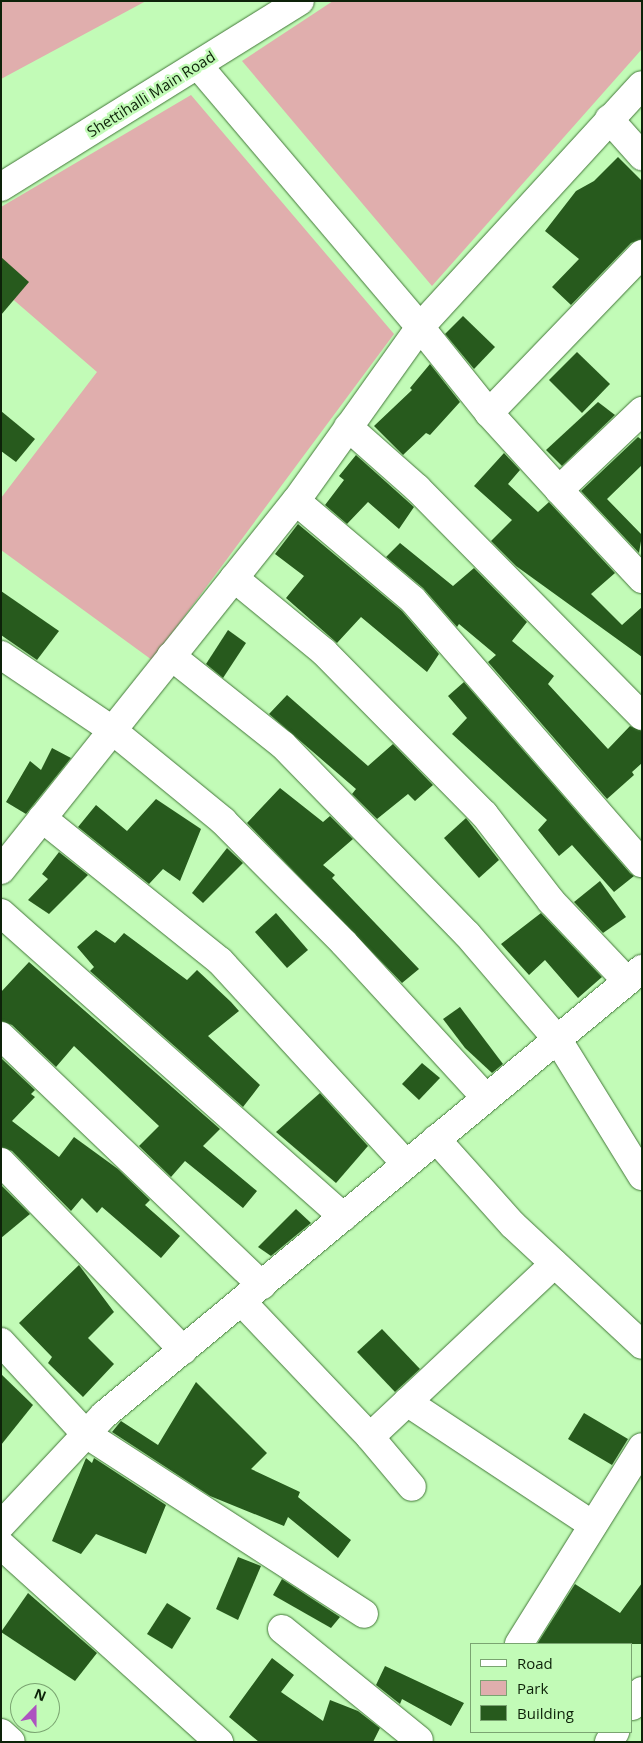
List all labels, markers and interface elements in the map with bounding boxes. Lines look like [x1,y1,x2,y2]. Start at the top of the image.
street label: Shettihalli Main Road [84,47,218,141]
legend [470,1643,633,1733]
text: Road [517,1653,553,1673]
text: Park [517,1678,548,1698]
north arrow [10,1683,60,1733]
text: N [32,1684,49,1705]
text: Building [517,1703,574,1723]

